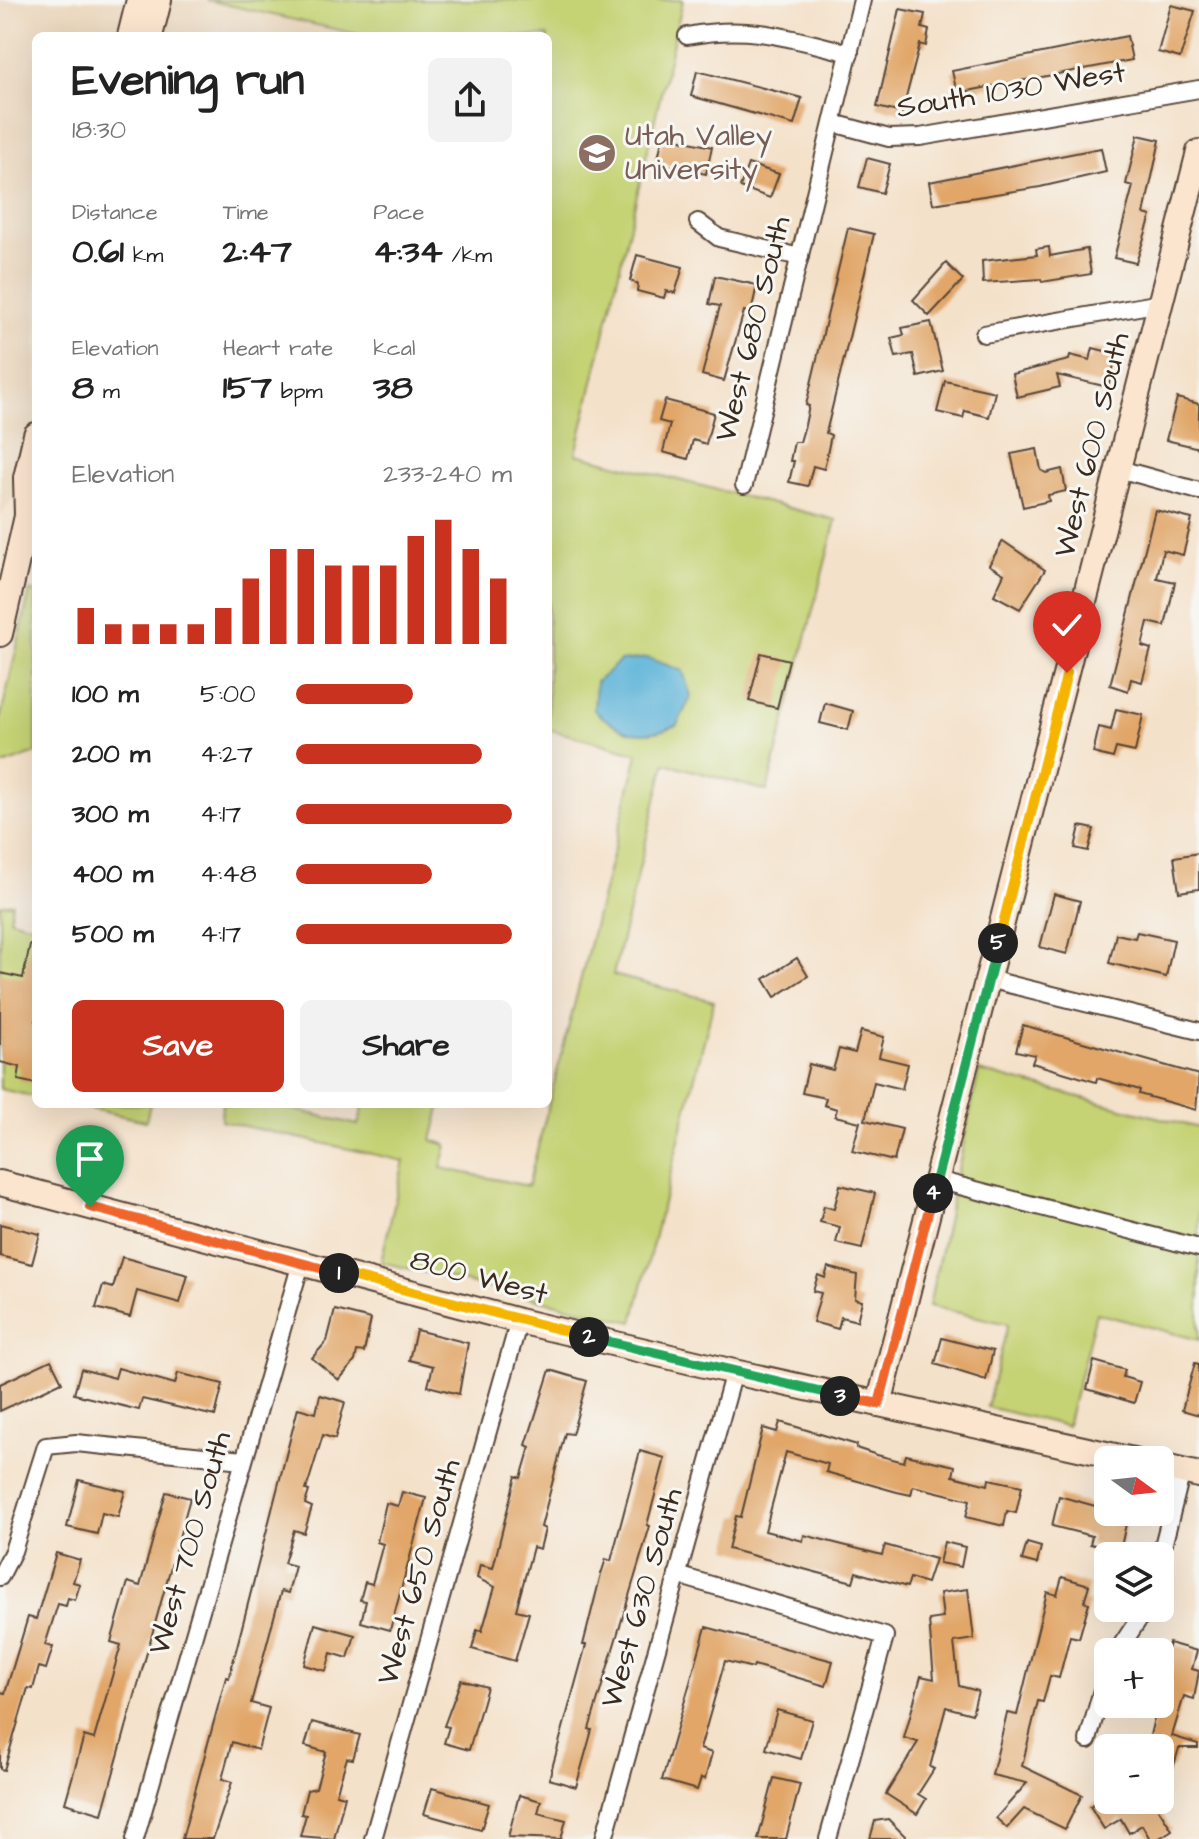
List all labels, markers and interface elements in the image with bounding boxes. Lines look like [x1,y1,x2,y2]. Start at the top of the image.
text: Evening run [72,51,304,112]
street label: South 1030 West [894,51,1128,129]
button: share [428,58,512,142]
text: 18:30 [72,112,126,148]
place label: Utah Valley University [625,115,772,192]
school or university icon: Utah Valley University [576,132,618,174]
text: Distance [72,197,158,228]
text: Time [223,197,269,228]
text: Pace [373,197,424,228]
street label: West 680 South [705,212,801,446]
text: 0.61 [72,228,124,276]
text: 2:47 [223,228,292,276]
text: 4:34 [373,228,443,276]
text: km [124,240,163,271]
text: /km [443,240,492,271]
street label: West 600 South [1044,328,1140,562]
text: Elevation [72,333,159,364]
text: Heart rate [223,333,333,364]
text: kcal [373,333,415,364]
text: 8 [72,364,94,412]
text: 157 [223,364,272,412]
text: 38 [373,364,413,412]
text: m [94,376,120,407]
text: bpm [272,376,323,407]
text: Elevation [72,456,174,492]
text: 233–240 m [383,456,512,492]
pin [1033,591,1101,673]
icon: check [1045,603,1089,647]
text: 100 m [72,676,139,712]
text: 5:00 [200,676,256,712]
text: 200 m [72,736,150,772]
text: 4:27 [200,736,253,772]
text: 300 m [72,796,149,832]
text: 4:17 [200,796,241,832]
text: 400 m [72,856,153,892]
text: 4:48 [200,856,257,892]
text: 500 m [72,916,154,952]
text: 4:17 [200,916,241,952]
pin: 5 [978,923,1018,963]
text: 5 [990,927,1006,958]
button: Save [72,1000,284,1092]
button: Share [300,1000,512,1092]
pin [56,1125,124,1207]
icon: arrive [68,1137,112,1181]
pin: 4 [913,1173,953,1213]
text: 4 [926,1177,940,1208]
street label: 800 West [405,1238,553,1316]
pin: 1 [319,1253,359,1293]
text: 1 [338,1257,340,1288]
pin: 2 [569,1317,609,1357]
text: 2 [583,1321,595,1352]
pin: 3 [820,1376,860,1416]
text: 3 [834,1380,846,1411]
street label: West 700 South [138,1426,242,1659]
north arrow [1094,1446,1174,1526]
map controls [1094,1446,1174,1814]
street label: West 650 South [367,1454,471,1690]
street label: West 630 South [591,1483,694,1713]
button: layers [1094,1542,1174,1622]
button: + [1094,1638,1174,1718]
button: − [1094,1734,1174,1814]

